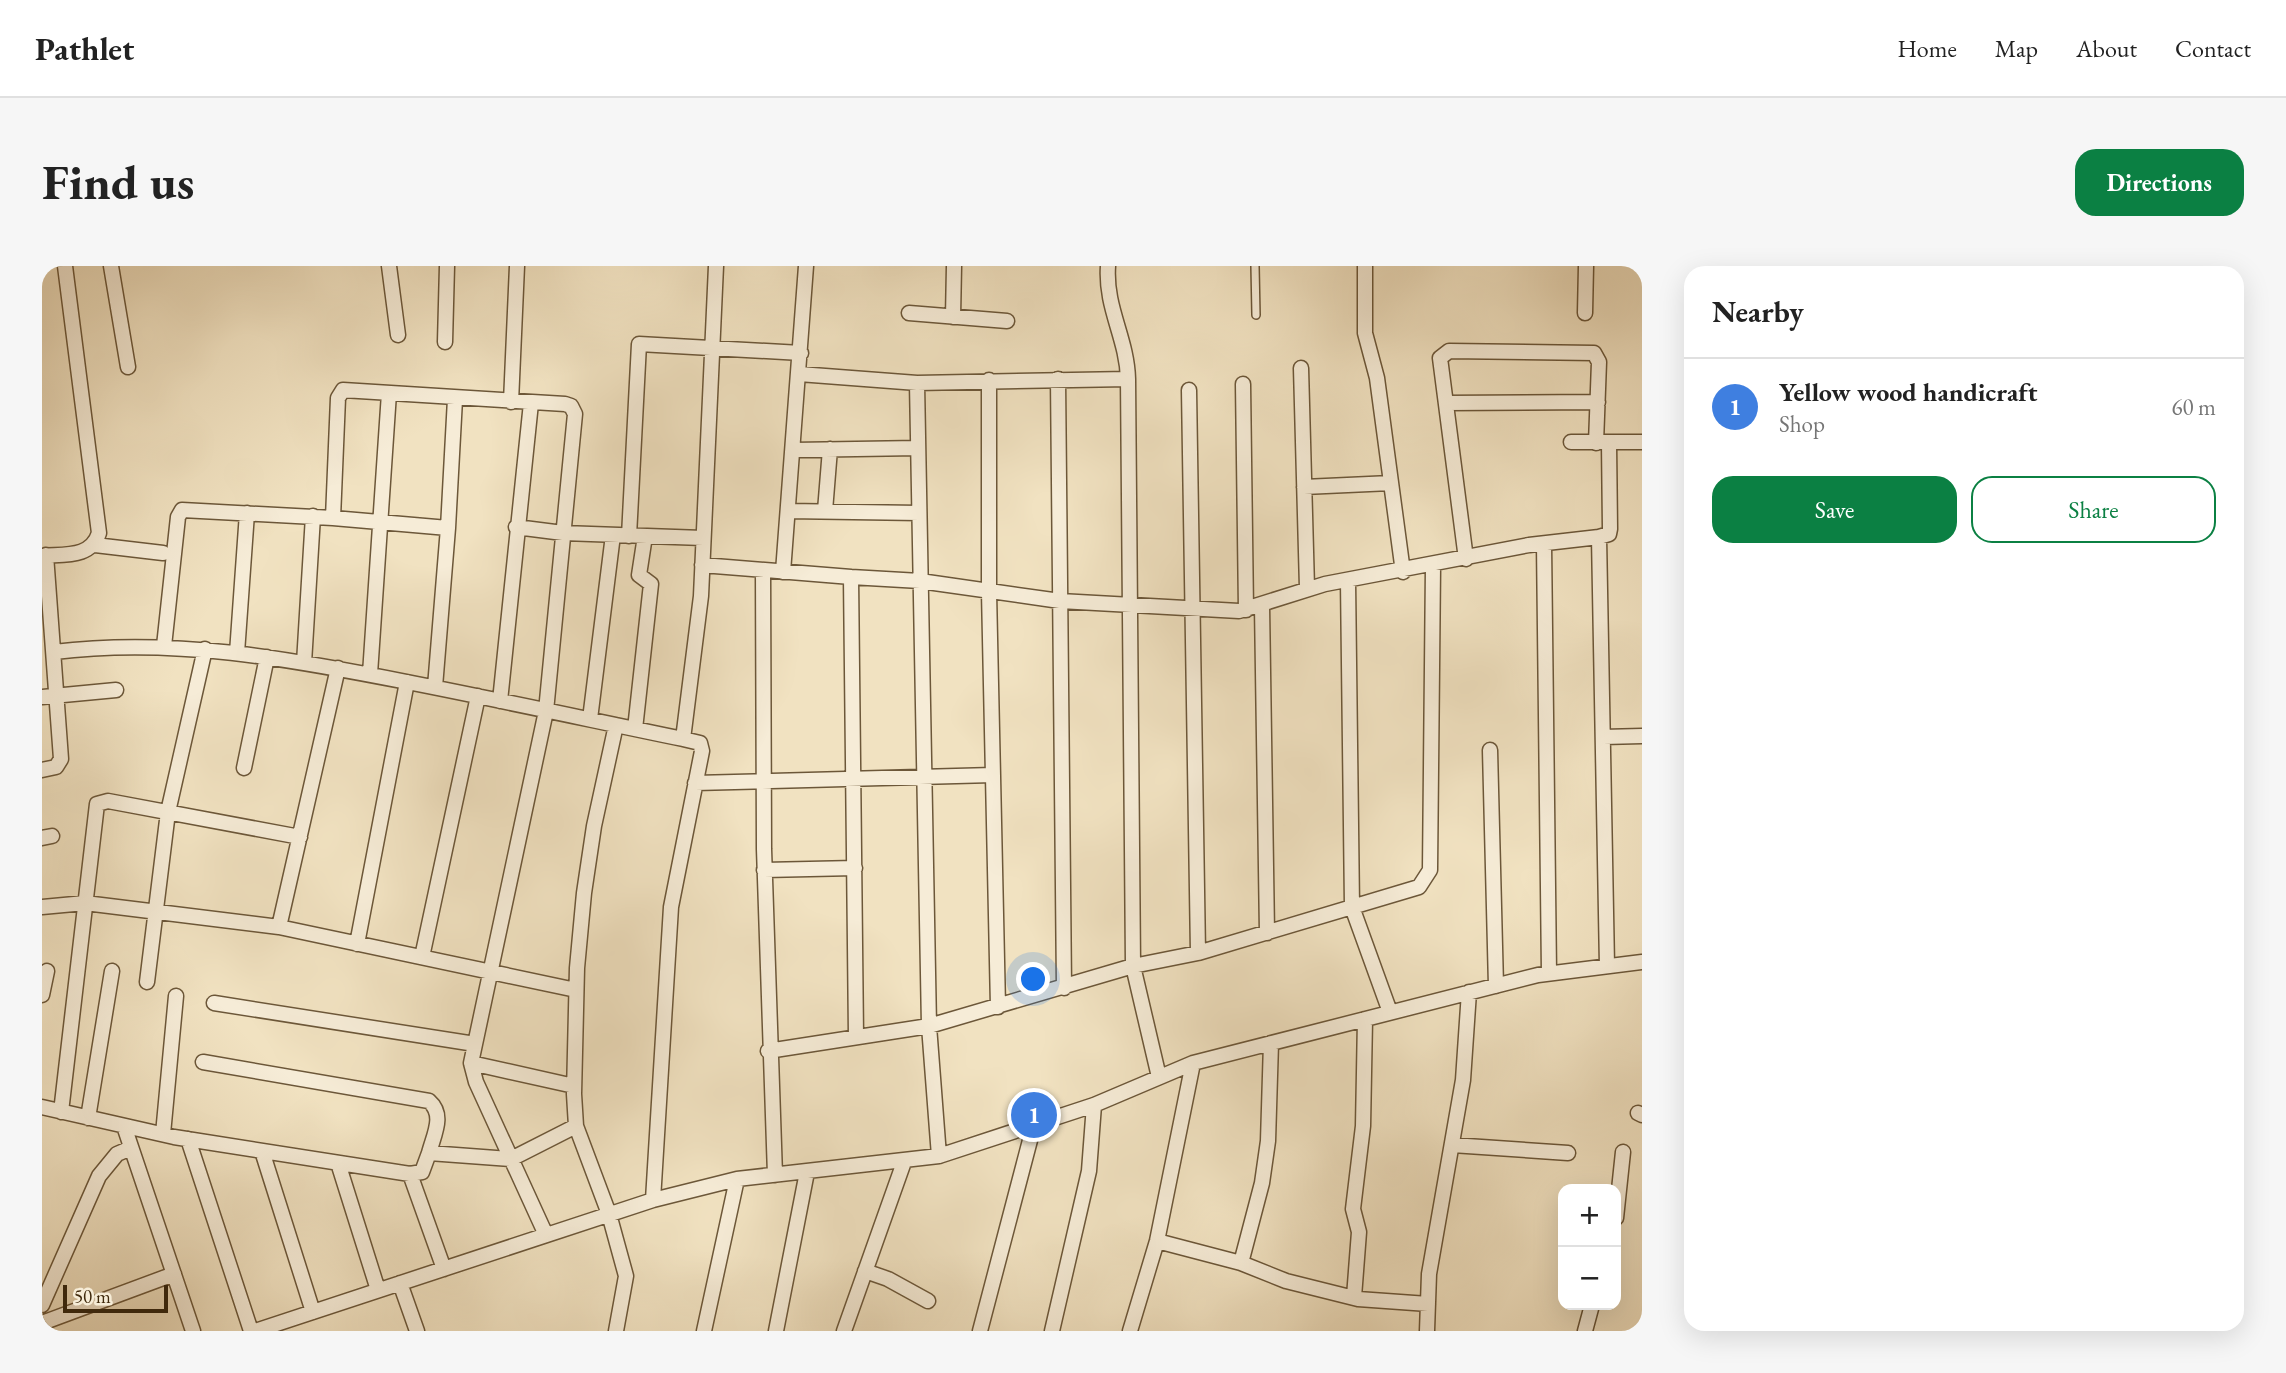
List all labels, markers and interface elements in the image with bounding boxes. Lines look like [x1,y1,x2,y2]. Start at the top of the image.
text: Pathlet [35,27,134,70]
text: Home [1897,33,1957,64]
text: Map [1995,33,2038,64]
text: About [2076,33,2137,64]
text: Contact [2175,33,2251,64]
button: Directions [2075,149,2244,216]
text: Find us [42,150,194,214]
text: Nearby [1712,292,1804,331]
text: Yellow wood handicraft [1779,375,2037,409]
text: 1 [1729,392,1741,422]
text: 60 m [2171,392,2216,422]
text: Shop [1779,409,1825,439]
button: Save [1712,476,1957,543]
button: Share [1971,476,2216,543]
your location [1016,962,1050,996]
pin: 1 [1011,1089,1057,1141]
map controls [1558,1184,1621,1310]
button: + [1558,1184,1621,1247]
button: − [1558,1247,1621,1310]
scale bar [63,1282,168,1314]
text: 50 m [74,1284,111,1309]

